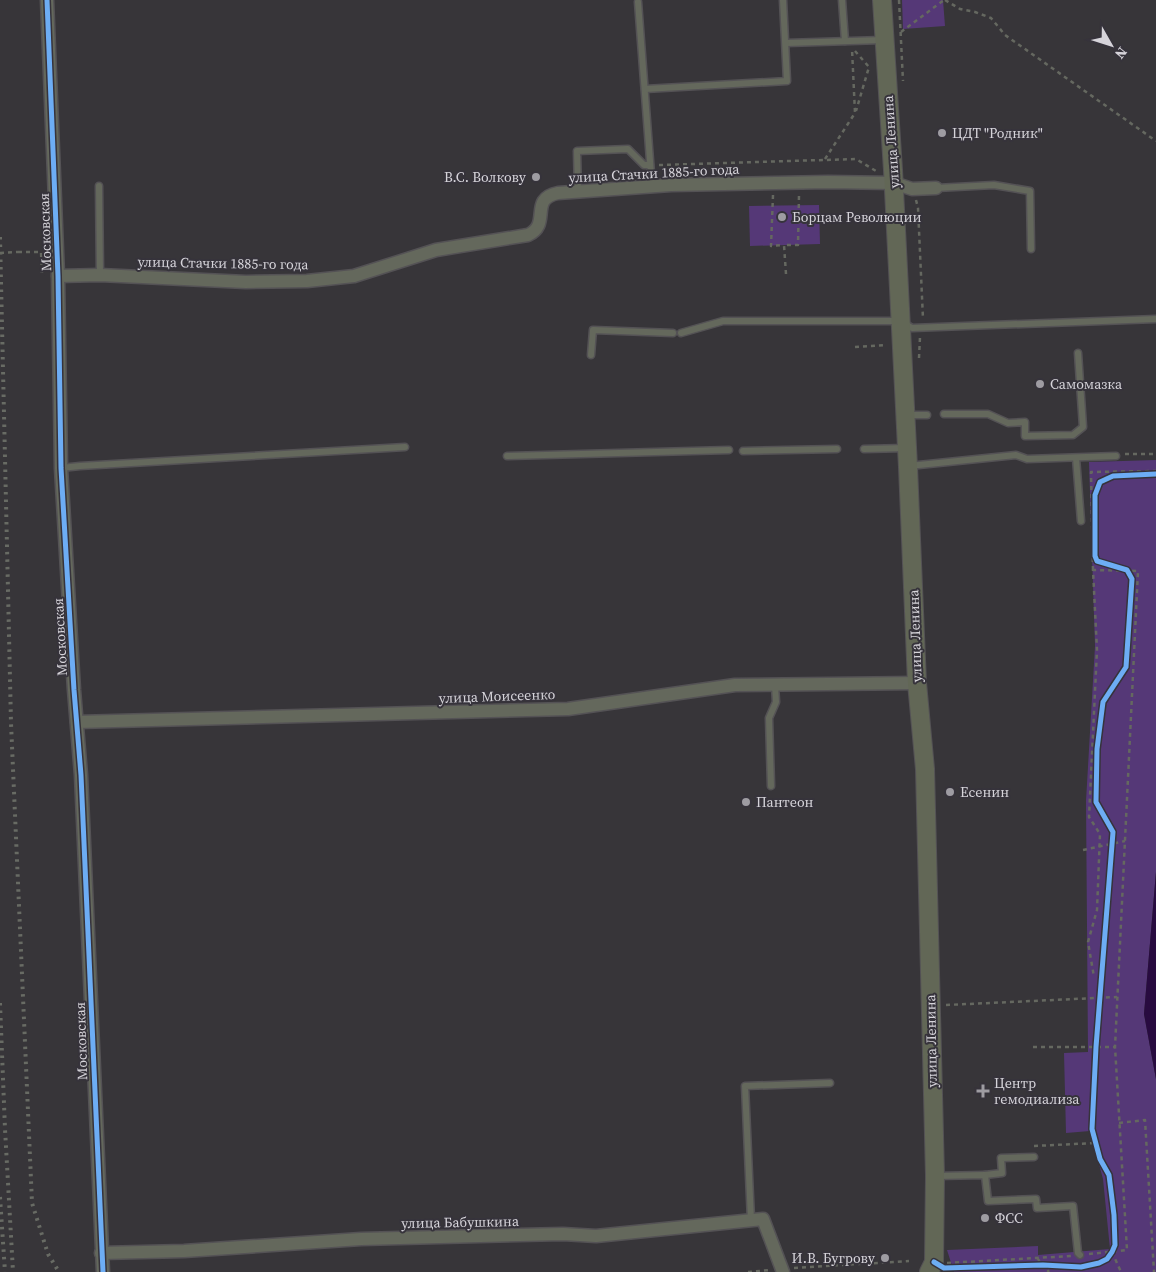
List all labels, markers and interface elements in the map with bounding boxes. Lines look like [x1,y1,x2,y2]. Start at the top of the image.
north arrow [1086,20,1136,70]
text: N [1110,43,1132,63]
street label: улица Ленина [878,94,904,189]
place label: ЦДТ "Родник" [952,123,1043,143]
marker: ЦДТ "Родник" [936,127,948,139]
street label: улица Стачки 1885-го года [568,158,741,187]
place label: В.С. Волкову [444,167,527,187]
marker: В.С. Волкову [530,171,542,183]
street label: Московская [34,193,56,271]
place label: Борцам Революции [792,207,922,227]
marker: Борцам Революции [776,211,788,223]
street label: улица Стачки 1885-го года [137,252,310,275]
place label: Самомазка [1050,374,1123,394]
marker: Самомазка [1034,378,1046,390]
street label: улица Ленина [903,588,927,683]
street label: Московская [48,597,72,677]
street label: улица Моисеенко [438,684,556,708]
place label: Есенин [960,782,1009,802]
marker: Есенин [944,786,956,798]
place label: Пантеон [756,792,814,812]
marker: Пантеон [740,796,752,808]
street label: улица Ленина [920,993,942,1088]
street label: Московская [70,1002,92,1080]
place label: Центр гемодиализа [994,1073,1080,1109]
marker: Центр гемодиализа [976,1084,990,1098]
place label: ФСС [995,1208,1023,1228]
street label: улица Бабушкина [401,1211,520,1233]
marker: ФСС [979,1212,991,1224]
place label: И.В. Бугрову [792,1248,876,1268]
marker: И.В. Бугрову [879,1252,891,1264]

